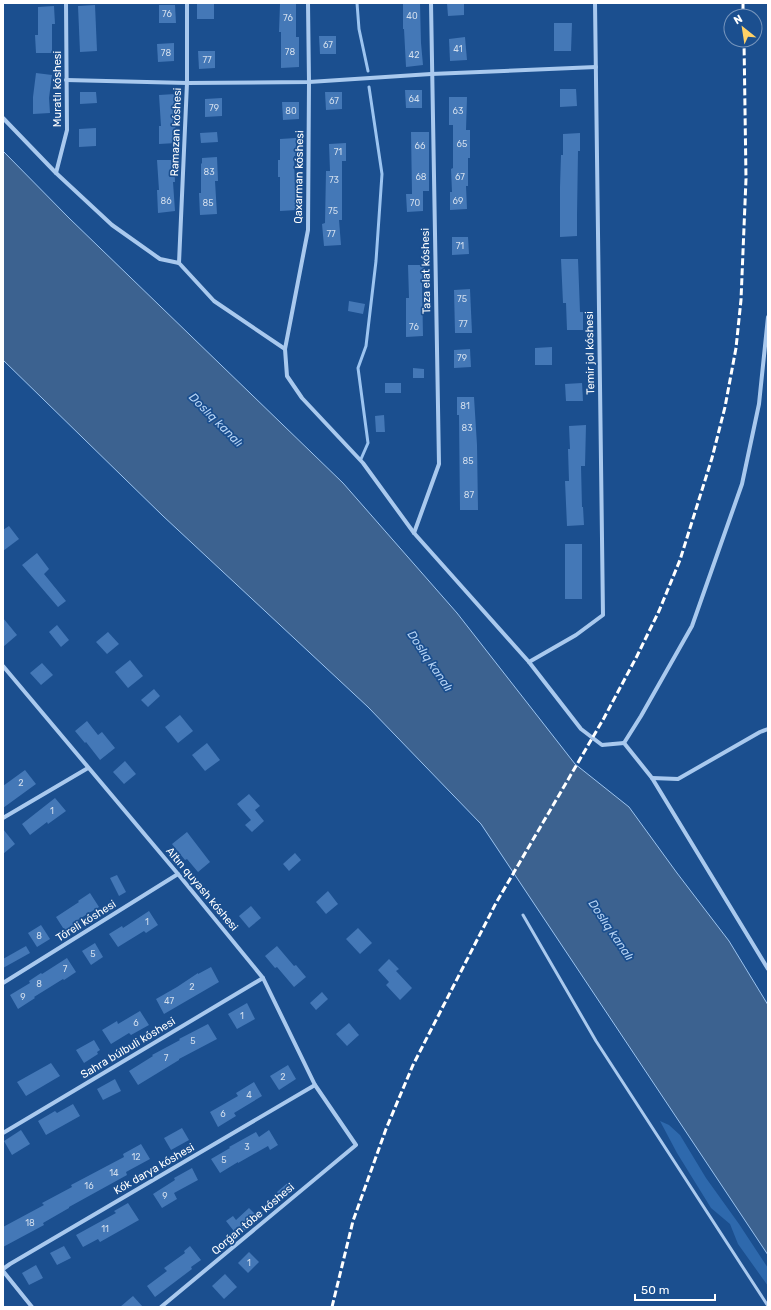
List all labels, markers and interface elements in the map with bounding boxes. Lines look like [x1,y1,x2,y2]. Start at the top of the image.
north arrow [723,8,763,48]
house number: 76 [162,9,172,19]
house number: 40 [406,11,418,21]
text: N [732,12,745,27]
house number: 76 [283,13,293,23]
house number: 67 [323,40,333,50]
house number: 41 [453,44,463,54]
house number: 78 [285,47,295,57]
house number: 78 [161,48,171,58]
house number: 42 [409,50,419,60]
street label: Muratlı kóshesi [51,51,64,127]
house number: 77 [202,55,212,65]
street label: Ramazan kóshesi [168,87,184,177]
house number: 64 [408,94,420,104]
house number: 67 [329,96,339,106]
house number: 79 [209,103,219,113]
house number: 80 [285,106,297,116]
house number: 63 [453,106,463,116]
street label: Qaxarman kóshesi [292,130,306,224]
house number: 65 [457,139,467,149]
house number: 66 [415,141,426,151]
house number: 71 [334,147,342,157]
house number: 83 [203,167,215,177]
house number: 68 [415,172,427,182]
house number: 67 [455,172,465,182]
house number: 73 [329,175,339,185]
house number: 86 [160,196,172,206]
house number: 69 [453,196,463,206]
house number: 85 [202,198,214,208]
house number: 70 [410,198,420,208]
house number: 75 [328,206,338,216]
street label: Taza elat kóshesi [419,228,433,314]
house number: 77 [326,229,336,239]
house number: 71 [456,241,464,251]
house number: 75 [457,294,467,304]
street label: Temir jol kóshesi [583,311,597,395]
house number: 77 [458,319,468,329]
house number: 76 [409,322,419,332]
house number: 79 [457,353,467,363]
water label: Doslıq kanalı [186,390,246,450]
house number: 81 [460,401,470,411]
house number: 83 [461,423,473,433]
house number: 85 [462,456,474,466]
house number: 87 [464,490,475,500]
water label: Doslıq kanalı [404,628,456,694]
house number: 2 [18,778,24,788]
house number: 1 [50,806,54,816]
street label: Altın quyash kóshesi [163,845,241,933]
street label: Tóreli kóshesi [54,897,118,945]
water label: Doslıq kanalı [585,897,637,963]
house number: 1 [145,917,149,927]
house number: 8 [36,931,42,941]
house number: 5 [90,949,96,959]
house number: 7 [63,964,68,974]
house number: 8 [36,979,42,989]
house number: 2 [189,982,195,992]
house number: 9 [20,992,26,1002]
house number: 47 [164,996,174,1006]
house number: 1 [240,1011,244,1021]
street label: Sahra búlbuli kóshesi [78,1015,178,1081]
house number: 6 [133,1018,139,1028]
house number: 5 [190,1036,196,1046]
house number: 7 [164,1053,169,1063]
house number: 2 [280,1072,286,1082]
house number: 4 [246,1090,252,1100]
house number: 6 [220,1109,226,1119]
street label: Kók darya kóshesi [111,1141,197,1197]
house number: 3 [244,1142,250,1152]
house number: 12 [131,1152,141,1162]
house number: 5 [221,1155,227,1165]
house number: 14 [109,1168,119,1178]
house number: 16 [84,1181,94,1191]
street label: Qorǵan tóbe kóshesi [209,1181,297,1257]
house number: 9 [162,1191,168,1201]
house number: 18 [25,1218,35,1228]
house number: 11 [101,1224,109,1234]
house number: 1 [247,1258,251,1268]
scale bar [635,1276,715,1302]
text: 50 m [641,1283,669,1297]

